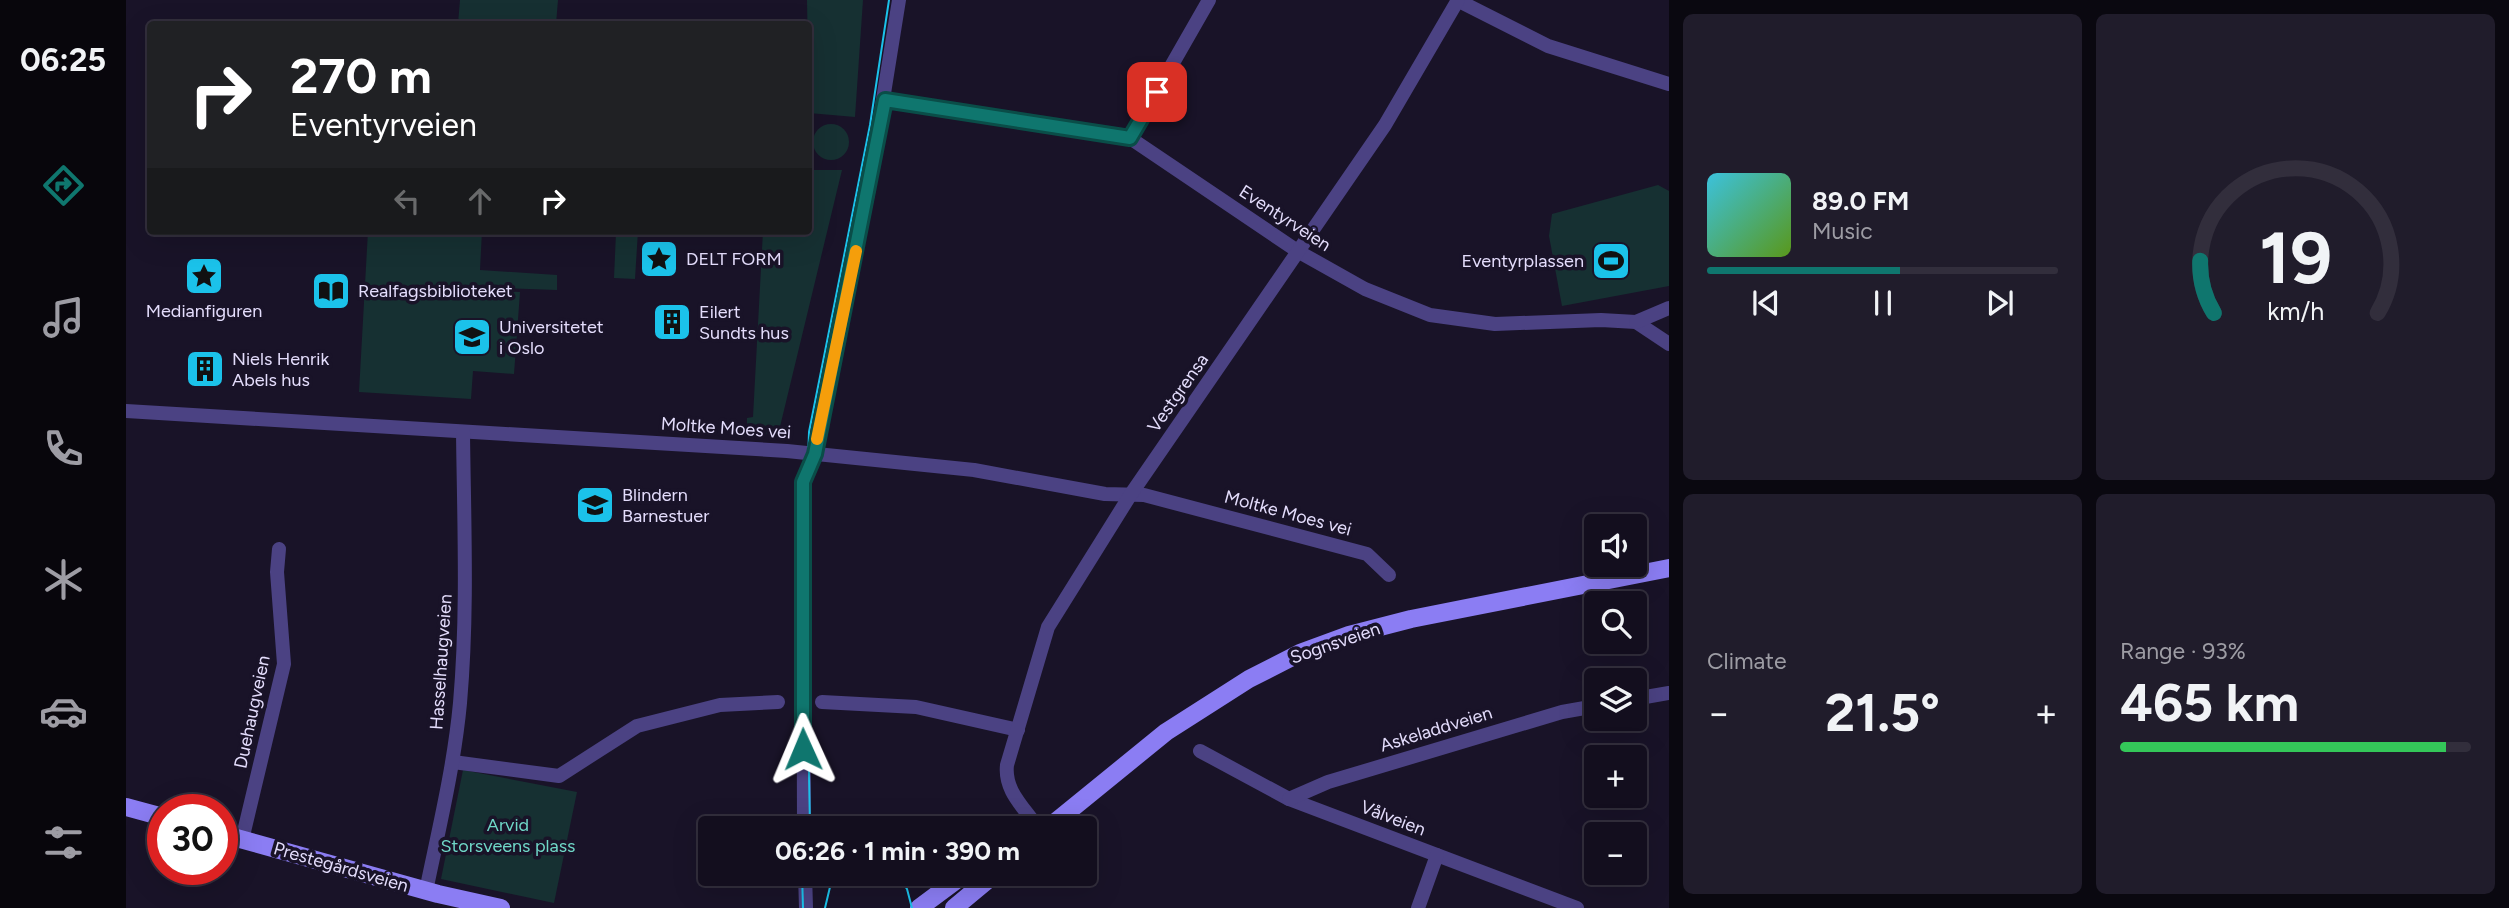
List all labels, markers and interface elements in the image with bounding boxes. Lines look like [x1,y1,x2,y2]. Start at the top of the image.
text: 06:25 [20,41,106,79]
text: 270 m [290,46,432,105]
icon: right [175,49,266,140]
pin [1127,62,1187,122]
icon: arrive [1138,73,1176,111]
text: Eventyrveien [290,106,477,144]
icon: directions [39,161,88,210]
street label: Eventyrveien [1235,180,1335,256]
icon: left [388,182,426,220]
icon: ahead [461,182,499,220]
icon: right [534,182,572,220]
text: 89.0 FM [1812,185,1909,217]
text: 19 [2259,215,2332,302]
text: Music [1812,217,1873,245]
place icon: DELT FORM [638,238,680,280]
sports icon: Eventyrplassen [1590,240,1632,282]
place label: DELT FORM [686,248,782,270]
place label: Eventyrplassen [1462,250,1584,272]
place icon: Medianfiguren [183,255,225,297]
library icon: Realfagsbiblioteket [310,270,352,312]
place label: Realfagsbiblioteket [358,280,513,302]
icon: previous [1747,284,1785,322]
icon: pause [1864,284,1902,322]
icon: next [1981,284,2019,322]
icon: music [39,293,88,342]
text: km/h [2267,296,2324,326]
place label: Medianfiguren [146,300,262,322]
building icon: Eilert Sundts hus [651,301,693,343]
place label: Eilert Sundts hus [699,301,789,344]
school or university icon: Universitetet i Oslo [451,316,493,358]
place label: Universitetet i Oslo [499,316,604,359]
building icon: Niels Henrik Abels hus [184,348,226,390]
place label: Niels Henrik Abels hus [232,348,329,391]
street label: Vestgrensa [1143,349,1213,437]
street label: Moltke Moes vei [660,412,792,444]
icon: phone [39,424,88,473]
school or university icon: Blindern Barnestuer [574,484,616,526]
place label: Blindern Barnestuer [622,484,709,527]
street label: Moltke Moes vei [1222,485,1354,541]
map controls [1584,514,1647,885]
button: sound [1584,514,1647,577]
icon: climate [39,555,88,604]
button: search [1584,591,1647,654]
street label: Hasselhaugveien [425,593,457,731]
street label: Sognsveien [1287,617,1383,669]
text: Range · 93% [2120,637,2246,665]
text: Climate [1707,647,1786,675]
street label: Duehaugveien [229,653,275,771]
button: layers [1584,668,1647,731]
text: 465 km [2120,672,2299,734]
text: 21.5° [1825,682,1940,744]
icon: car [39,687,88,736]
text: − [1707,690,1731,736]
text: + [2034,690,2058,736]
street label: Askeladdveien [1377,701,1495,757]
position arrow [766,712,840,786]
button: + [1584,745,1647,808]
speed limit sign: 30 [147,794,238,885]
street label: Vålveien [1357,796,1429,840]
park label: Arvid Storsveens plass [441,814,575,857]
icon: filters [39,818,88,867]
button: − [1584,822,1647,885]
text: 06:26 · 1 min · 390 m [775,835,1020,867]
street label: Prestegårdsveien [271,837,411,897]

